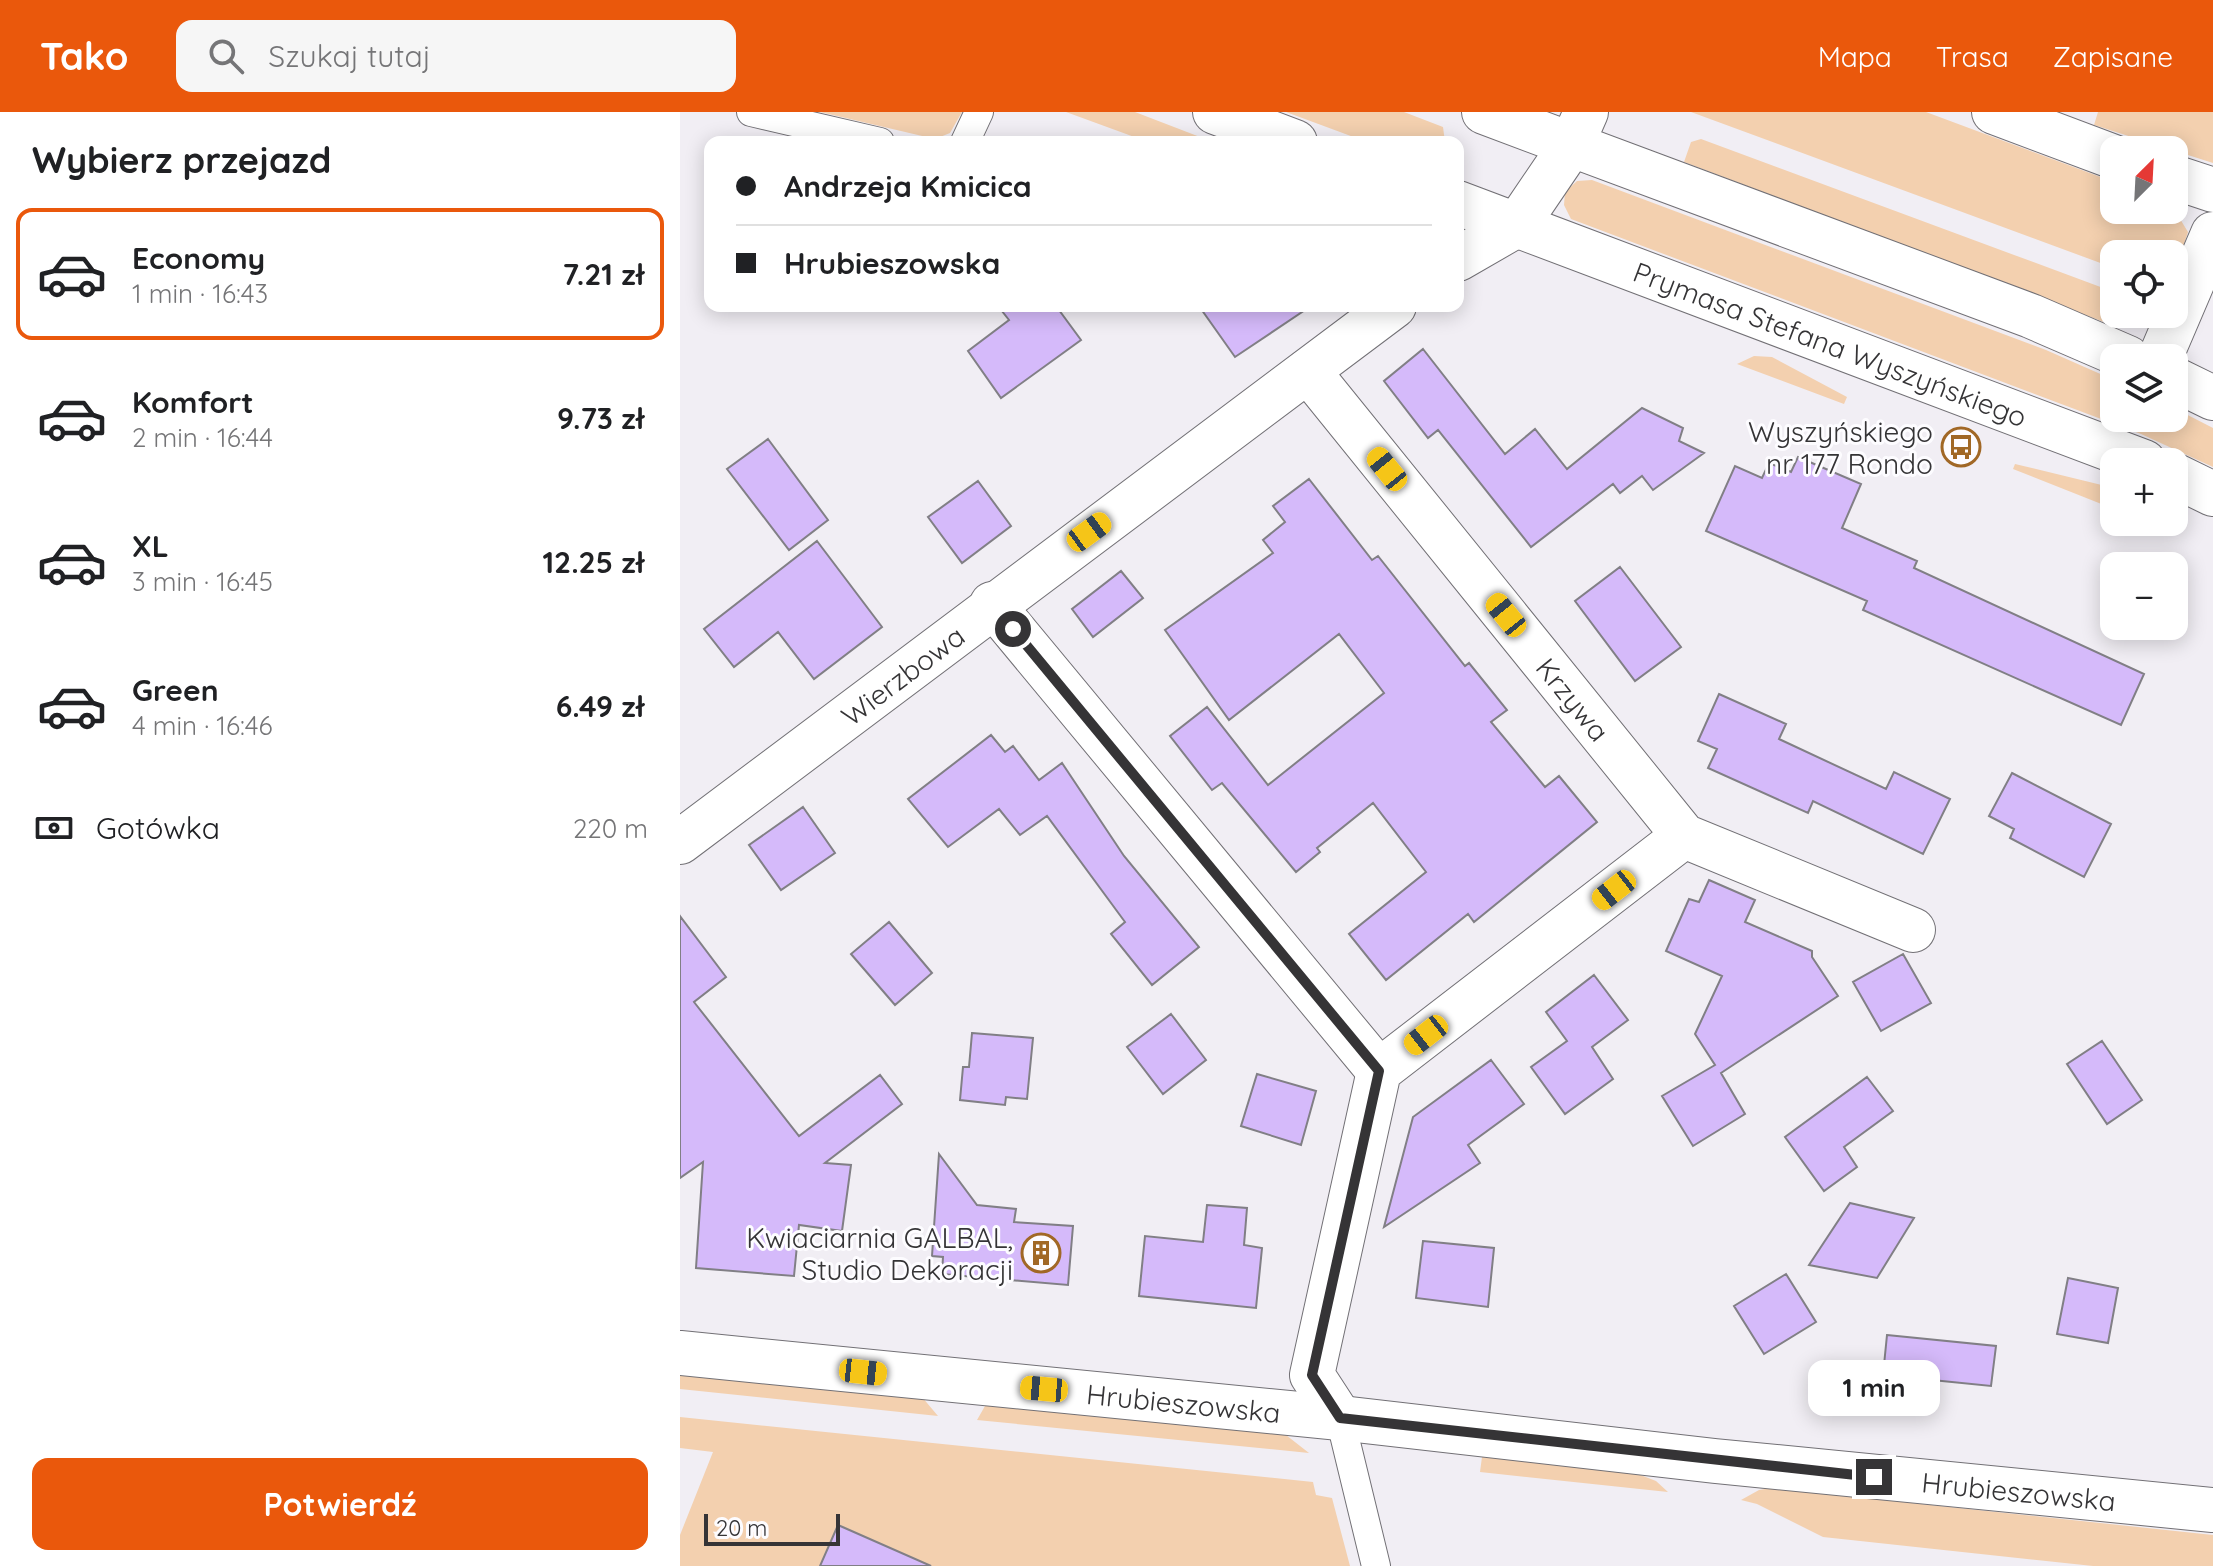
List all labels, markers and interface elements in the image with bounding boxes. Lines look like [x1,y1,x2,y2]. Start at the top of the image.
search box [176,20,736,92]
text: Tako [40,32,128,80]
icon: search [204,34,248,78]
text: Szukaj tutaj [268,37,431,75]
text: Mapa [1818,39,1892,74]
text: Trasa [1936,39,2009,74]
text: Zapisane [2053,39,2173,74]
north arrow [2100,136,2188,224]
map controls [2100,136,2188,640]
text: Wybierz przejazd [32,137,331,182]
text: Andrzeja Kmicica [784,167,1032,205]
icon: car [36,238,108,310]
text: Economy [132,239,265,277]
button: locate [2100,240,2188,328]
text: Hrubieszowska [784,244,1000,282]
street label: Prymasa Stefana Wyszyńskiego [1629,253,2032,434]
text: 7.21 zł [562,255,644,293]
text: 1 min · 16:43 [132,277,268,310]
button: layers [2100,344,2188,432]
icon: car [36,382,108,454]
text: Komfort [132,383,254,421]
text: 9.73 zł [557,399,644,437]
place label: Wyszyńskiego nr 177 Rondo [1748,414,1933,481]
text: 2 min · 16:44 [132,421,273,454]
bus stop icon: Wyszyńskiego nr 177 Rondo [1940,426,1982,468]
car [1363,443,1411,495]
button: + [2100,448,2188,536]
car [1063,508,1115,556]
icon: car [36,526,108,598]
text: XL [132,527,169,565]
text: 12.25 zł [542,543,644,581]
button: − [2100,552,2188,640]
text: 3 min · 16:45 [132,565,273,598]
car [1482,589,1530,641]
route start [995,611,1031,647]
street label: Wierzbowa [834,618,971,733]
street label: Krzywa [1529,650,1617,748]
icon: car [36,670,108,742]
text: Green [132,671,219,709]
text: 6.49 zł [556,687,644,725]
text: 4 min · 16:46 [132,709,273,742]
icon: cash [32,806,76,850]
text: Gotówka [96,809,220,847]
text: 220 m [573,812,648,845]
car [1588,866,1640,914]
car [1400,1011,1452,1059]
place label: Kwiaciarnia GALBAL, Studio Dekoracji [746,1220,1013,1287]
building icon: Kwiaciarnia GALBAL, Studio Dekoracji [1020,1232,1062,1274]
car [838,1358,888,1386]
callout: 1 min [1808,1361,1940,1417]
text: 1 min [1843,1371,1906,1404]
car [1019,1375,1069,1403]
street label: Hrubieszowska [1085,1376,1282,1430]
button: Potwierdź [32,1458,648,1550]
route end [1856,1459,1892,1495]
street label: Hrubieszowska [1920,1464,2118,1518]
scale bar [704,1510,840,1546]
text: 20 m [716,1514,767,1542]

